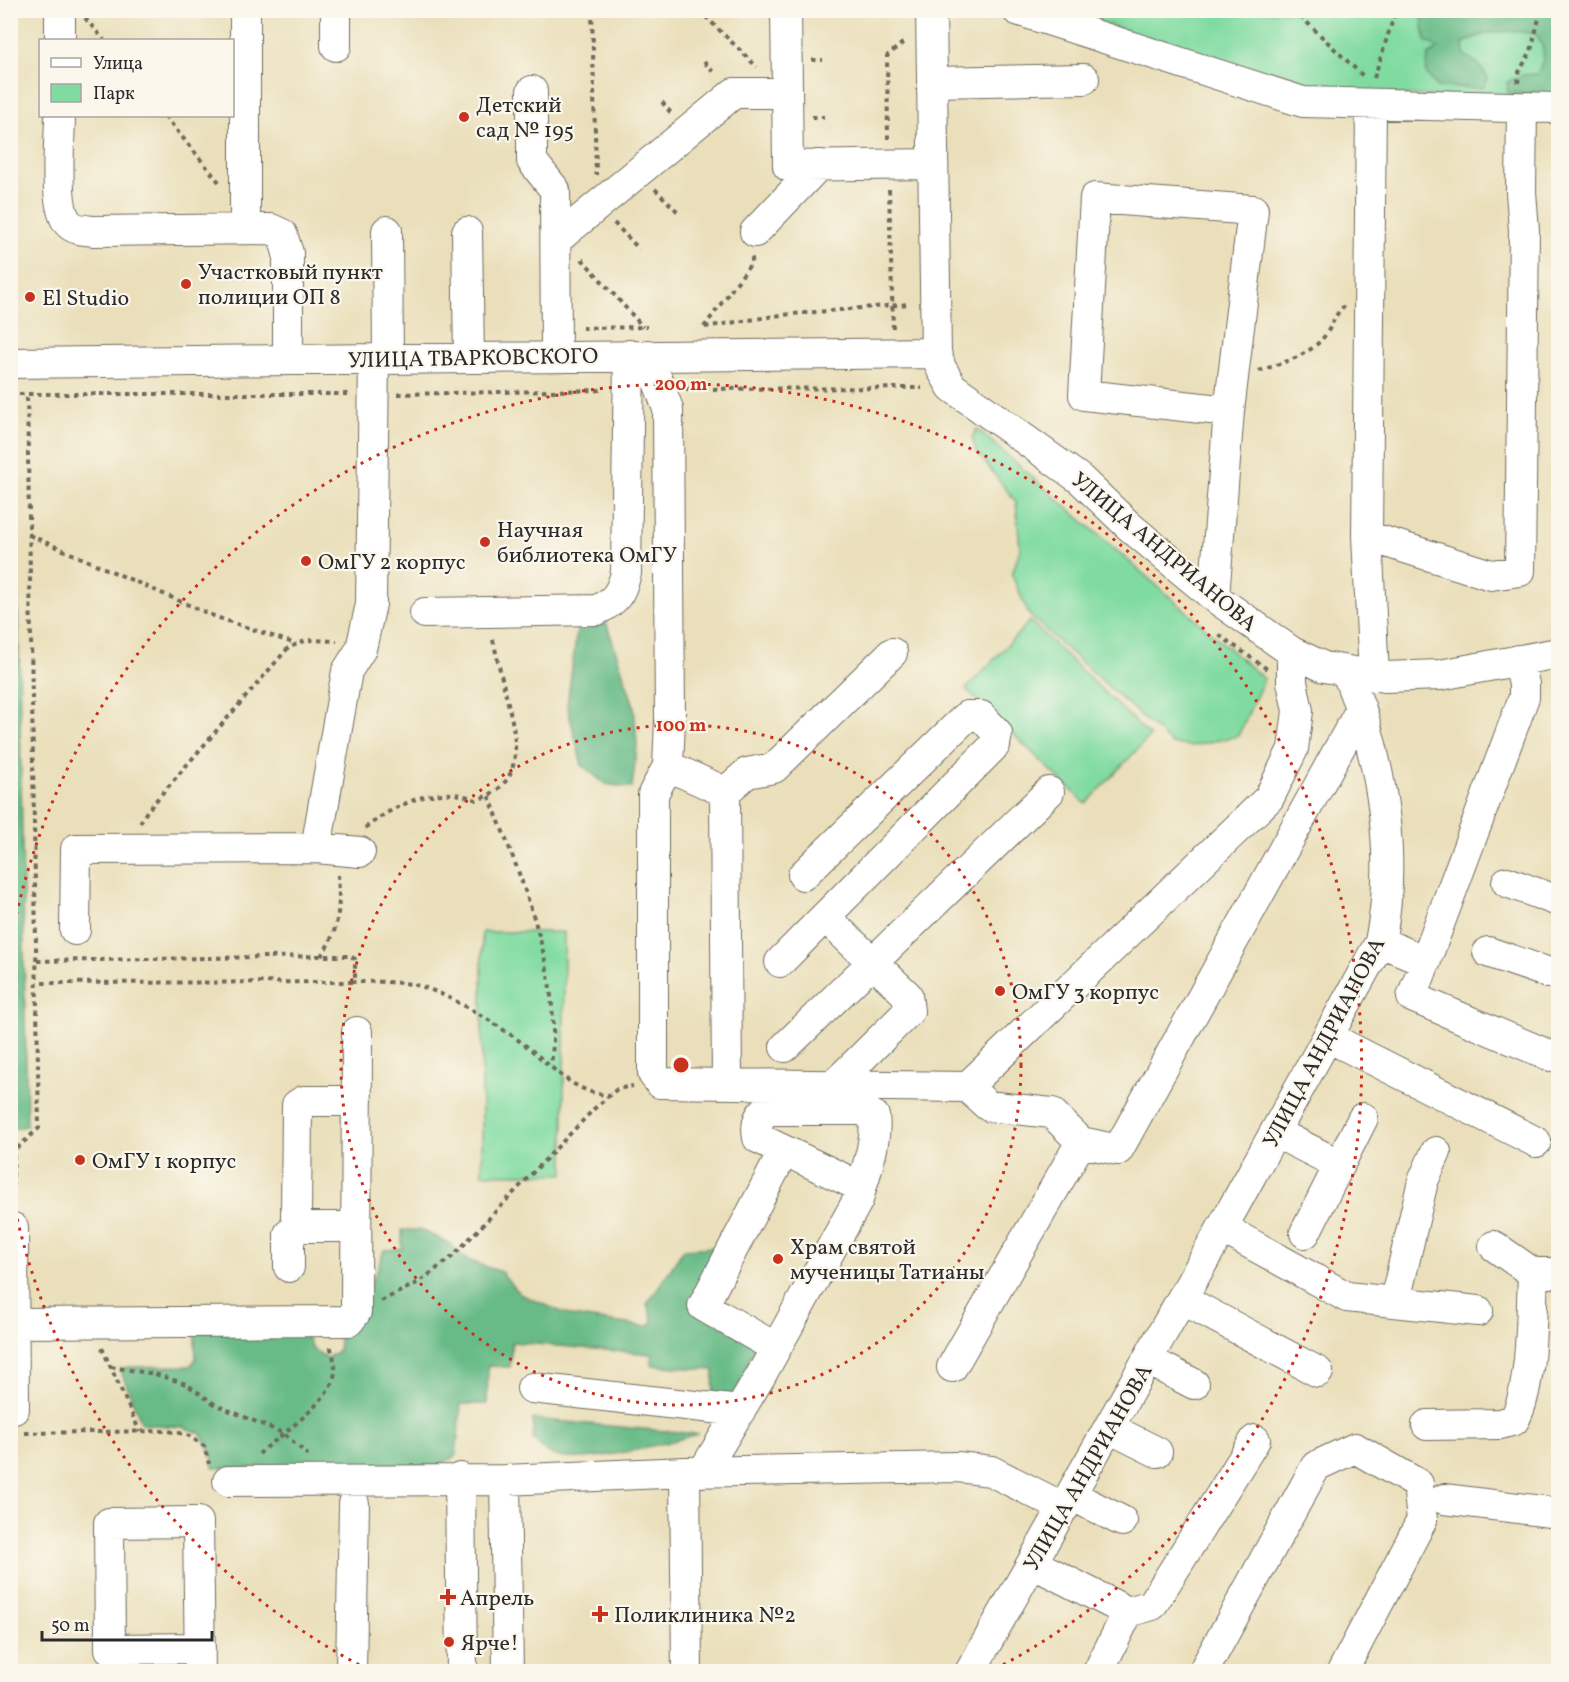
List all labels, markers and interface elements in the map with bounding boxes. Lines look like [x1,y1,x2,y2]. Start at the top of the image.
legend [39,39,234,117]
text: Улица [93,52,143,77]
text: Парк [93,82,135,107]
place label: Детский сад № 195 [476,91,574,147]
marker: Детский сад № 195 [457,110,471,124]
place label: Участковый пункт полиции ОП 8 [198,258,383,314]
marker: Участковый пункт полиции ОП 8 [179,277,193,291]
place label: El Studio [42,284,129,315]
marker: El Studio [23,290,37,304]
street label: УЛИЦА ТВАРКОВСКОГО [348,342,599,377]
text: 200 m [655,373,707,398]
street label: УЛИЦА АНДРИАНОВА [1064,466,1263,640]
place label: Научная библиотека ОмГУ [497,516,677,572]
marker: Научная библиотека ОмГУ [478,535,492,549]
place label: ОмГУ 2 корпус [318,548,466,579]
marker: ОмГУ 2 корпус [299,554,313,568]
text: 100 m [656,714,706,739]
street label: УЛИЦА АНДРИАНОВА [1256,932,1394,1154]
place label: ОмГУ 3 корпус [1012,978,1159,1009]
marker: ОмГУ 3 корпус [993,984,1007,998]
centre of rings [671,1055,691,1075]
place label: ОмГУ 1 корпус [92,1147,236,1178]
marker: ОмГУ 1 корпус [73,1153,87,1167]
place label: Храм святой мученицы Татианы [790,1233,985,1289]
marker: Храм святой мученицы Татианы [771,1252,785,1266]
street label: УЛИЦА АНДРИАНОВА [1017,1359,1161,1578]
place label: Апрель [460,1584,534,1615]
marker: Апрель [441,1590,455,1604]
place label: Поликлиника №2 [614,1601,796,1632]
scale bar [42,1604,212,1642]
marker: Поликлиника №2 [591,1605,609,1623]
text: 50 m [51,1614,90,1639]
place label: Ярче! [461,1629,519,1660]
marker: Ярче! [442,1635,456,1649]

